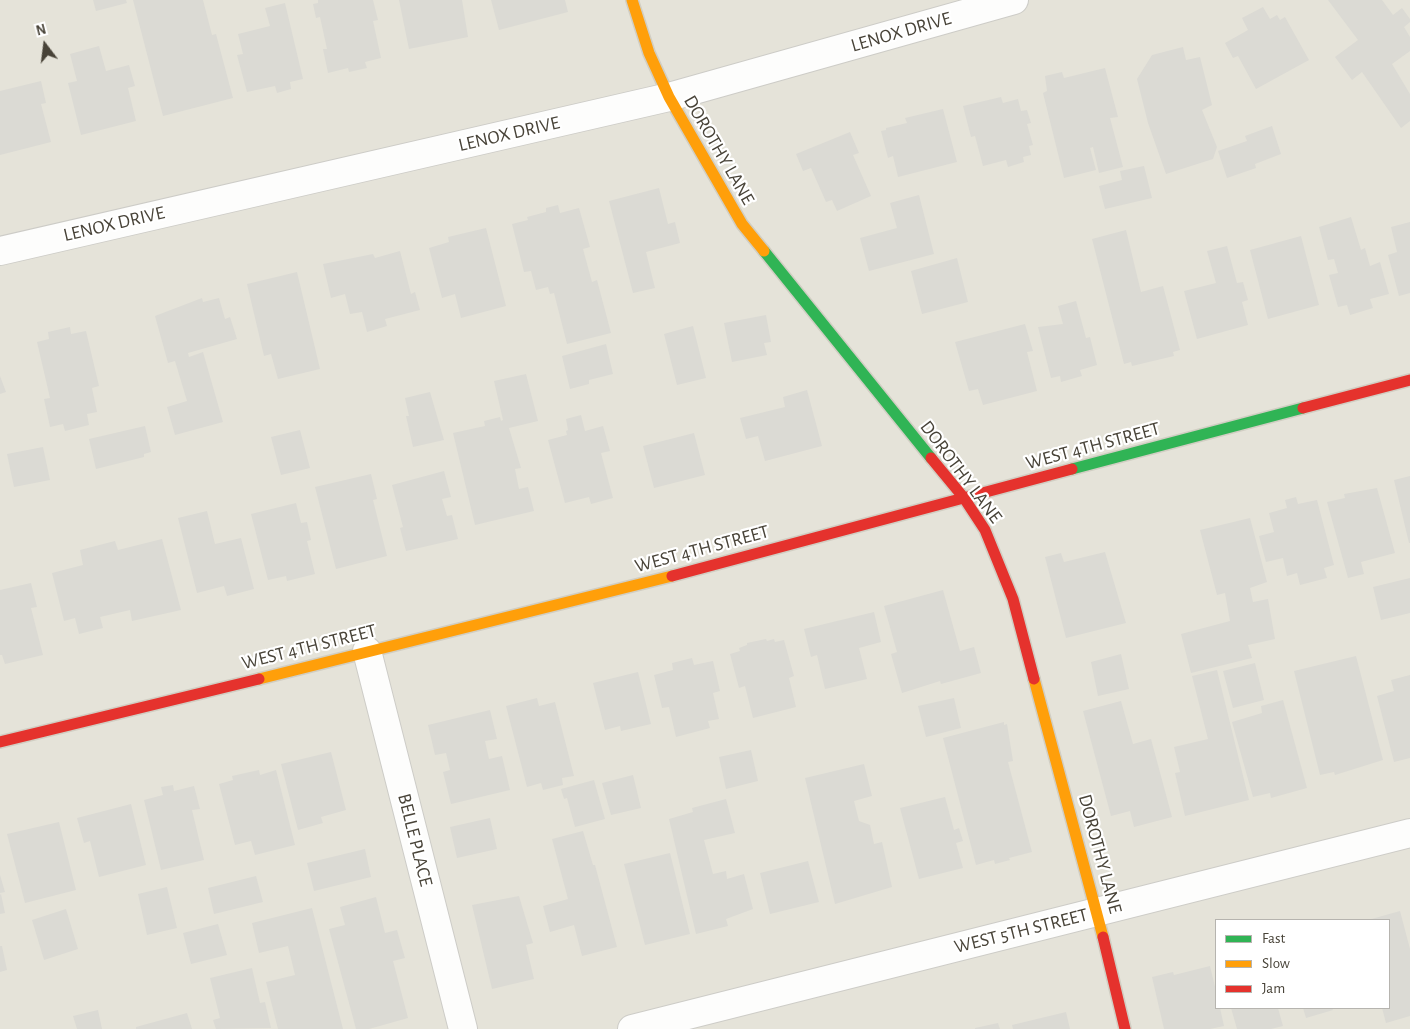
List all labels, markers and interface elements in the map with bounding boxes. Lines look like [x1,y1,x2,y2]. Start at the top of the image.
street label: LENOX DRIVE [848,7,954,57]
north arrow [20,20,70,70]
text: N [35,22,48,39]
street label: DOROTHY LANE [679,91,759,209]
street label: LENOX DRIVE [456,111,562,157]
street label: LENOX DRIVE [61,201,167,247]
street label: DOROTHY LANE [915,416,1007,528]
street label: WEST 4TH STREET [1023,417,1163,475]
street label: WEST 4TH STREET [632,520,772,578]
street label: WEST 4TH STREET [239,619,379,675]
street label: BELLE PLACE [392,791,438,889]
street label: DOROTHY LANE [1073,792,1127,916]
street label: WEST 5TH STREET [952,903,1090,959]
legend [1215,919,1390,1009]
text: Fast [1262,931,1285,946]
text: Slow [1262,956,1290,971]
text: Jam [1262,981,1285,996]

